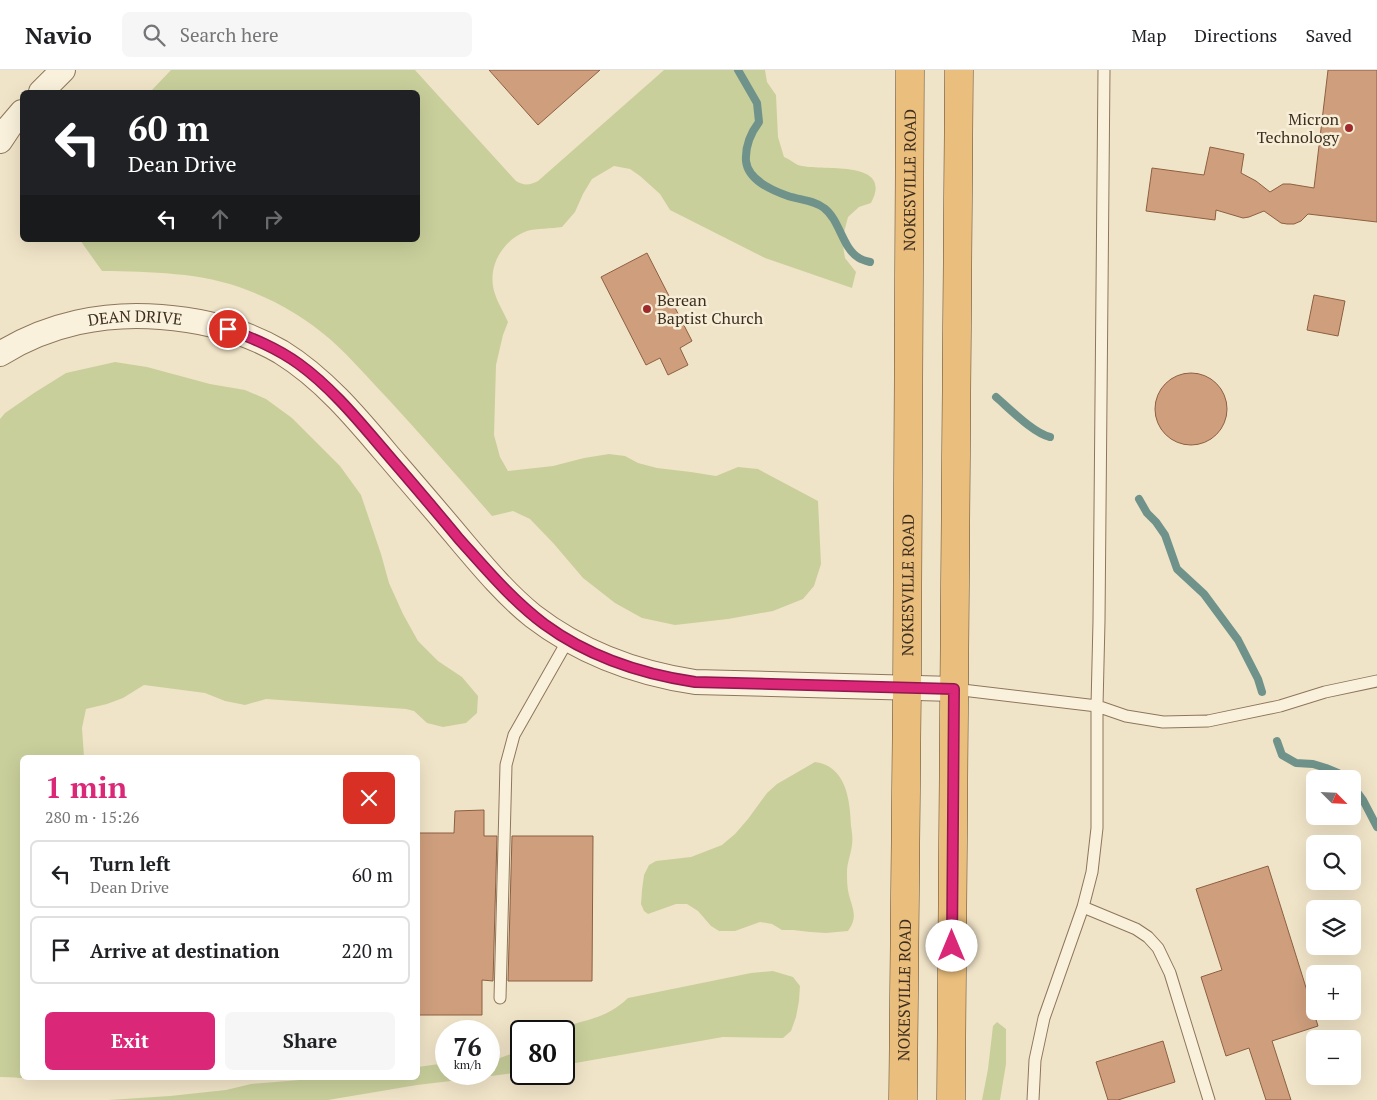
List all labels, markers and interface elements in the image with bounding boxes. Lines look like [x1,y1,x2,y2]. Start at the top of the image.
search box [122,12,472,57]
text: Navio [25,19,92,51]
icon: search [140,21,168,49]
text: Search here [180,22,279,47]
text: Map [1131,23,1166,47]
text: Directions [1194,23,1277,47]
text: Saved [1305,23,1352,47]
text: 60 m [128,105,209,151]
place label: Micron Technology [1257,108,1340,148]
street label: NOKESVILLE ROAD [898,109,921,251]
icon: left [45,110,110,175]
marker: Micron Technology [1343,122,1355,134]
text: Dean Drive [128,149,237,178]
icon: left [153,205,181,233]
icon: ahead [206,205,234,233]
icon: right [259,205,287,233]
place label: Berean Baptist Church [657,289,764,329]
marker: Berean Baptist Church [641,303,653,315]
street label: DEAN DRIVE [86,305,183,331]
pin [207,308,249,350]
icon: arrive [214,315,242,343]
street label: NOKESVILLE ROAD [896,514,919,656]
text: 1 min [45,767,127,807]
north arrow [1306,770,1361,825]
map controls [1306,770,1361,1085]
button: close [343,772,395,824]
text: 280 m · 15:26 [45,806,139,828]
button: search [1306,835,1361,890]
text: Turn left [90,851,171,876]
icon: left [47,860,75,888]
text: 60 m [352,862,393,887]
text: Dean Drive [90,876,169,898]
button: layers [1306,900,1361,955]
street label: NOKESVILLE ROAD [892,919,916,1061]
position arrow [925,919,977,971]
icon: arrive [47,936,75,964]
text: Arrive at destination [90,938,279,963]
text: 220 m [342,938,393,963]
button: + [1306,965,1361,1020]
button: Exit [45,1012,215,1070]
button: Share [225,1012,395,1070]
speed limit sign: 80 [510,1020,575,1085]
text: 76 [453,1030,482,1063]
button: − [1306,1030,1361,1085]
text: km/h [454,1057,481,1072]

